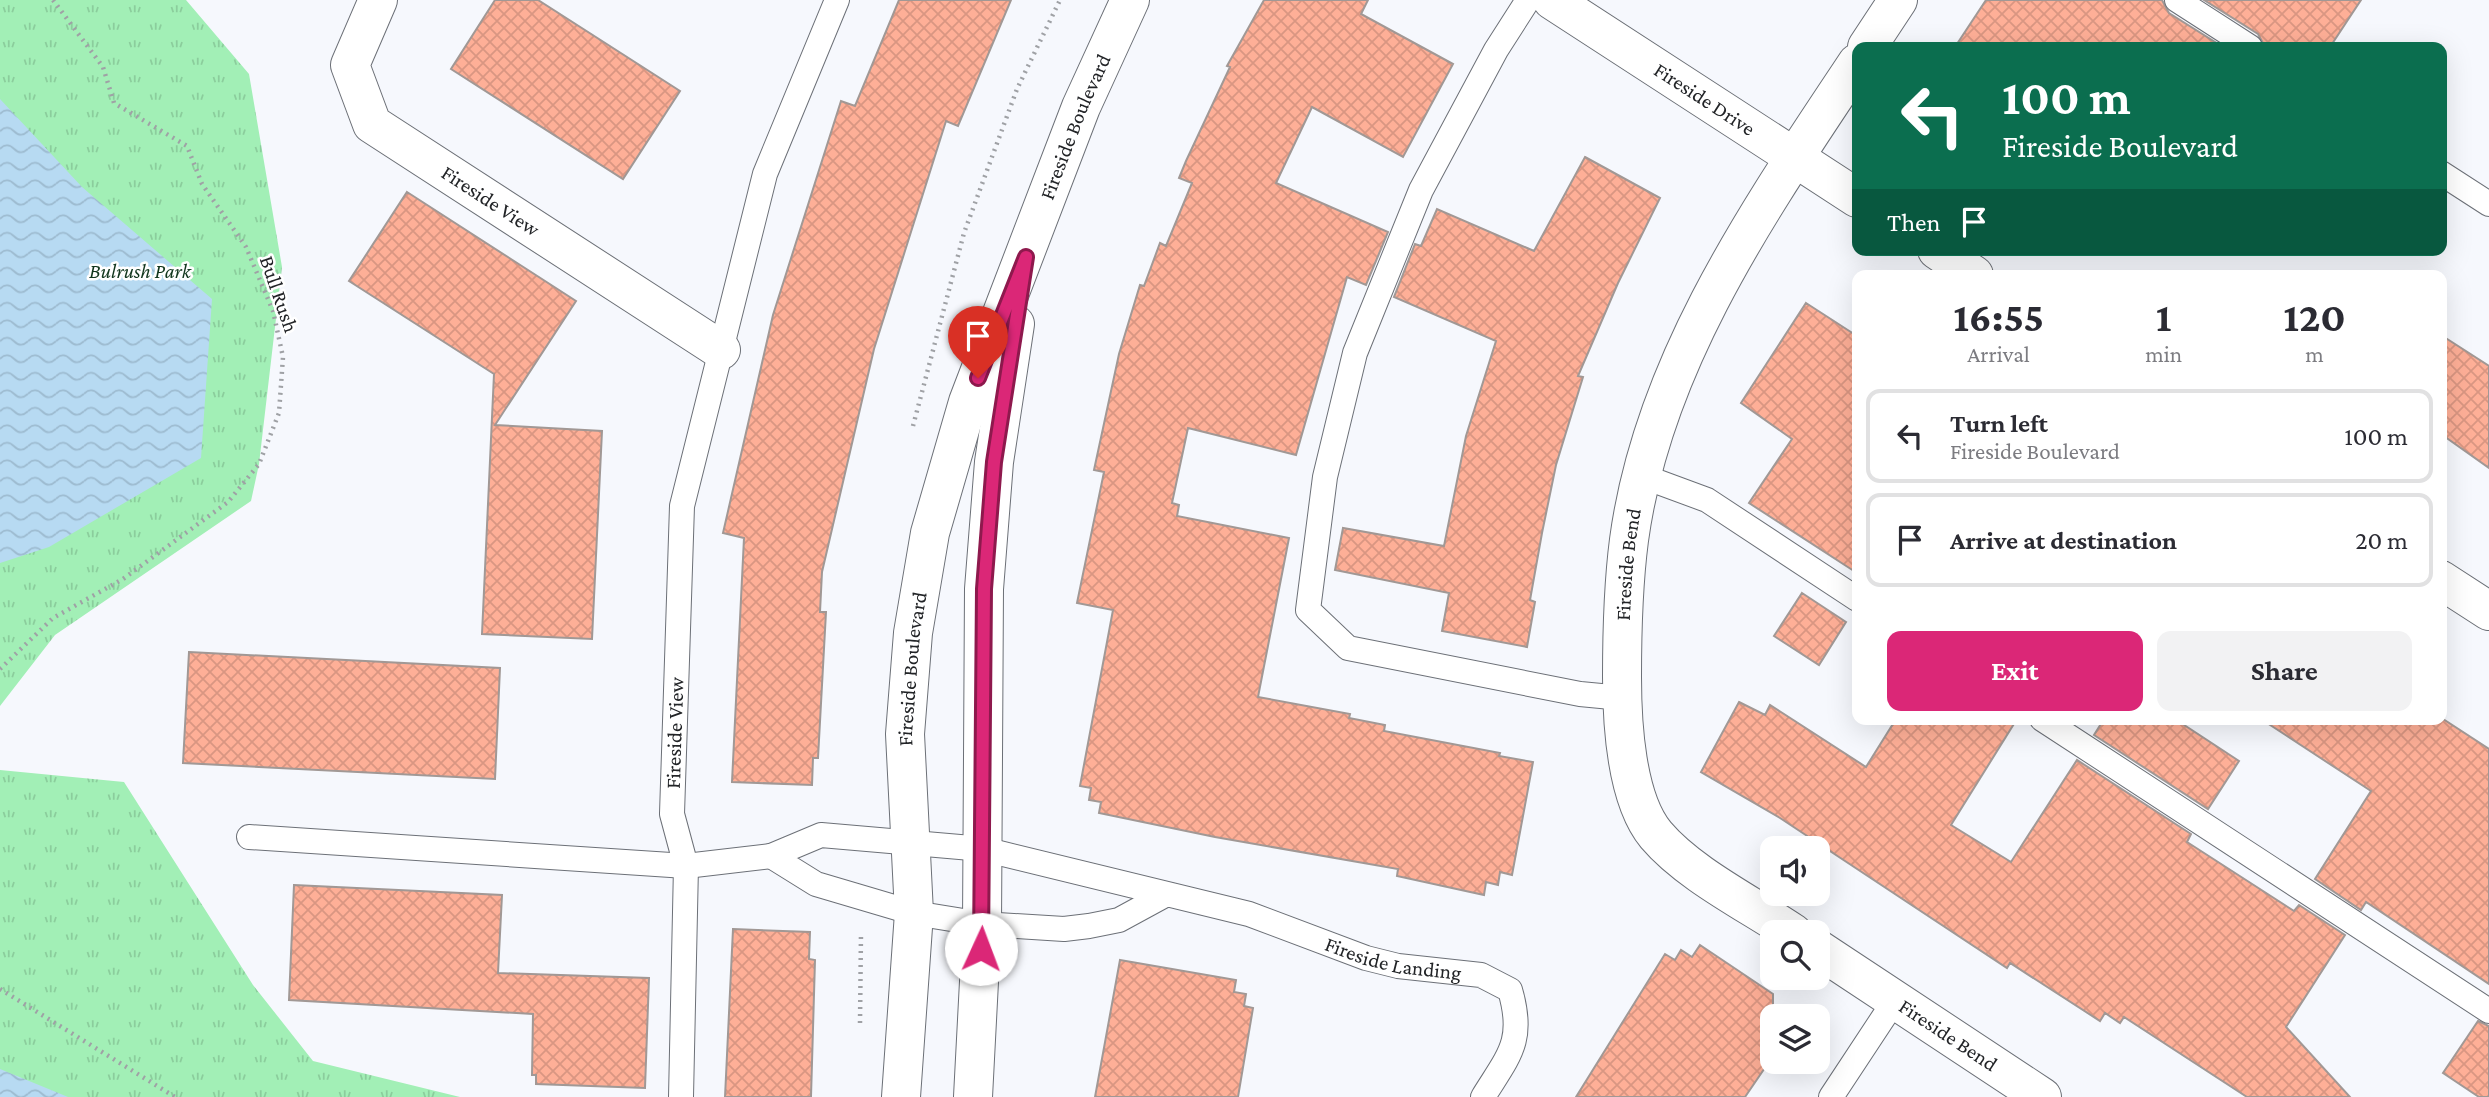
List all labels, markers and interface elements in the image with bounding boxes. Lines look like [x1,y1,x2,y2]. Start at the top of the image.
street label: Fireside Boulevard [1035,50,1116,203]
street label: Fireside Drive [1650,58,1760,141]
icon: left [1887,70,1978,161]
text: 100 m [2002,70,2131,125]
text: Fireside Boulevard [2002,128,2238,164]
street label: Fireside View [437,160,544,242]
icon: arrive [1955,203,1993,241]
text: Then [1887,208,1941,237]
street label: Bull Rush [255,252,303,336]
park label: Bulrush Park [89,259,192,283]
text: 16:55 [1953,293,2044,340]
text: 1 [2156,293,2171,340]
text: 120 [2283,293,2346,340]
pin [948,306,1008,378]
icon: arrive [959,317,997,355]
text: Arrival [1967,341,2030,367]
text: min [2145,341,2182,367]
text: m [2305,341,2324,367]
text: Turn left [1950,409,2048,438]
icon: left [1891,417,1929,455]
text: 100 m [2344,422,2408,451]
text: Fireside Boulevard [1950,438,2120,464]
street label: Fireside Bend [1611,506,1646,621]
icon: arrive [1891,521,1929,559]
text: Arrive at destination [1950,526,2177,555]
text: 20 m [2355,526,2408,555]
street label: Fireside Boulevard [893,590,932,747]
button: Exit [1887,631,2143,711]
button: Share [2157,631,2412,711]
street label: Fireside View [661,676,688,789]
map controls [1760,836,1830,1074]
button: sound [1760,836,1830,906]
position arrow [944,912,1018,986]
button: search [1760,920,1830,990]
street label: Fireside Landing [1322,932,1463,985]
street label: Fireside Bend [1894,994,2002,1076]
button: layers [1760,1004,1830,1074]

